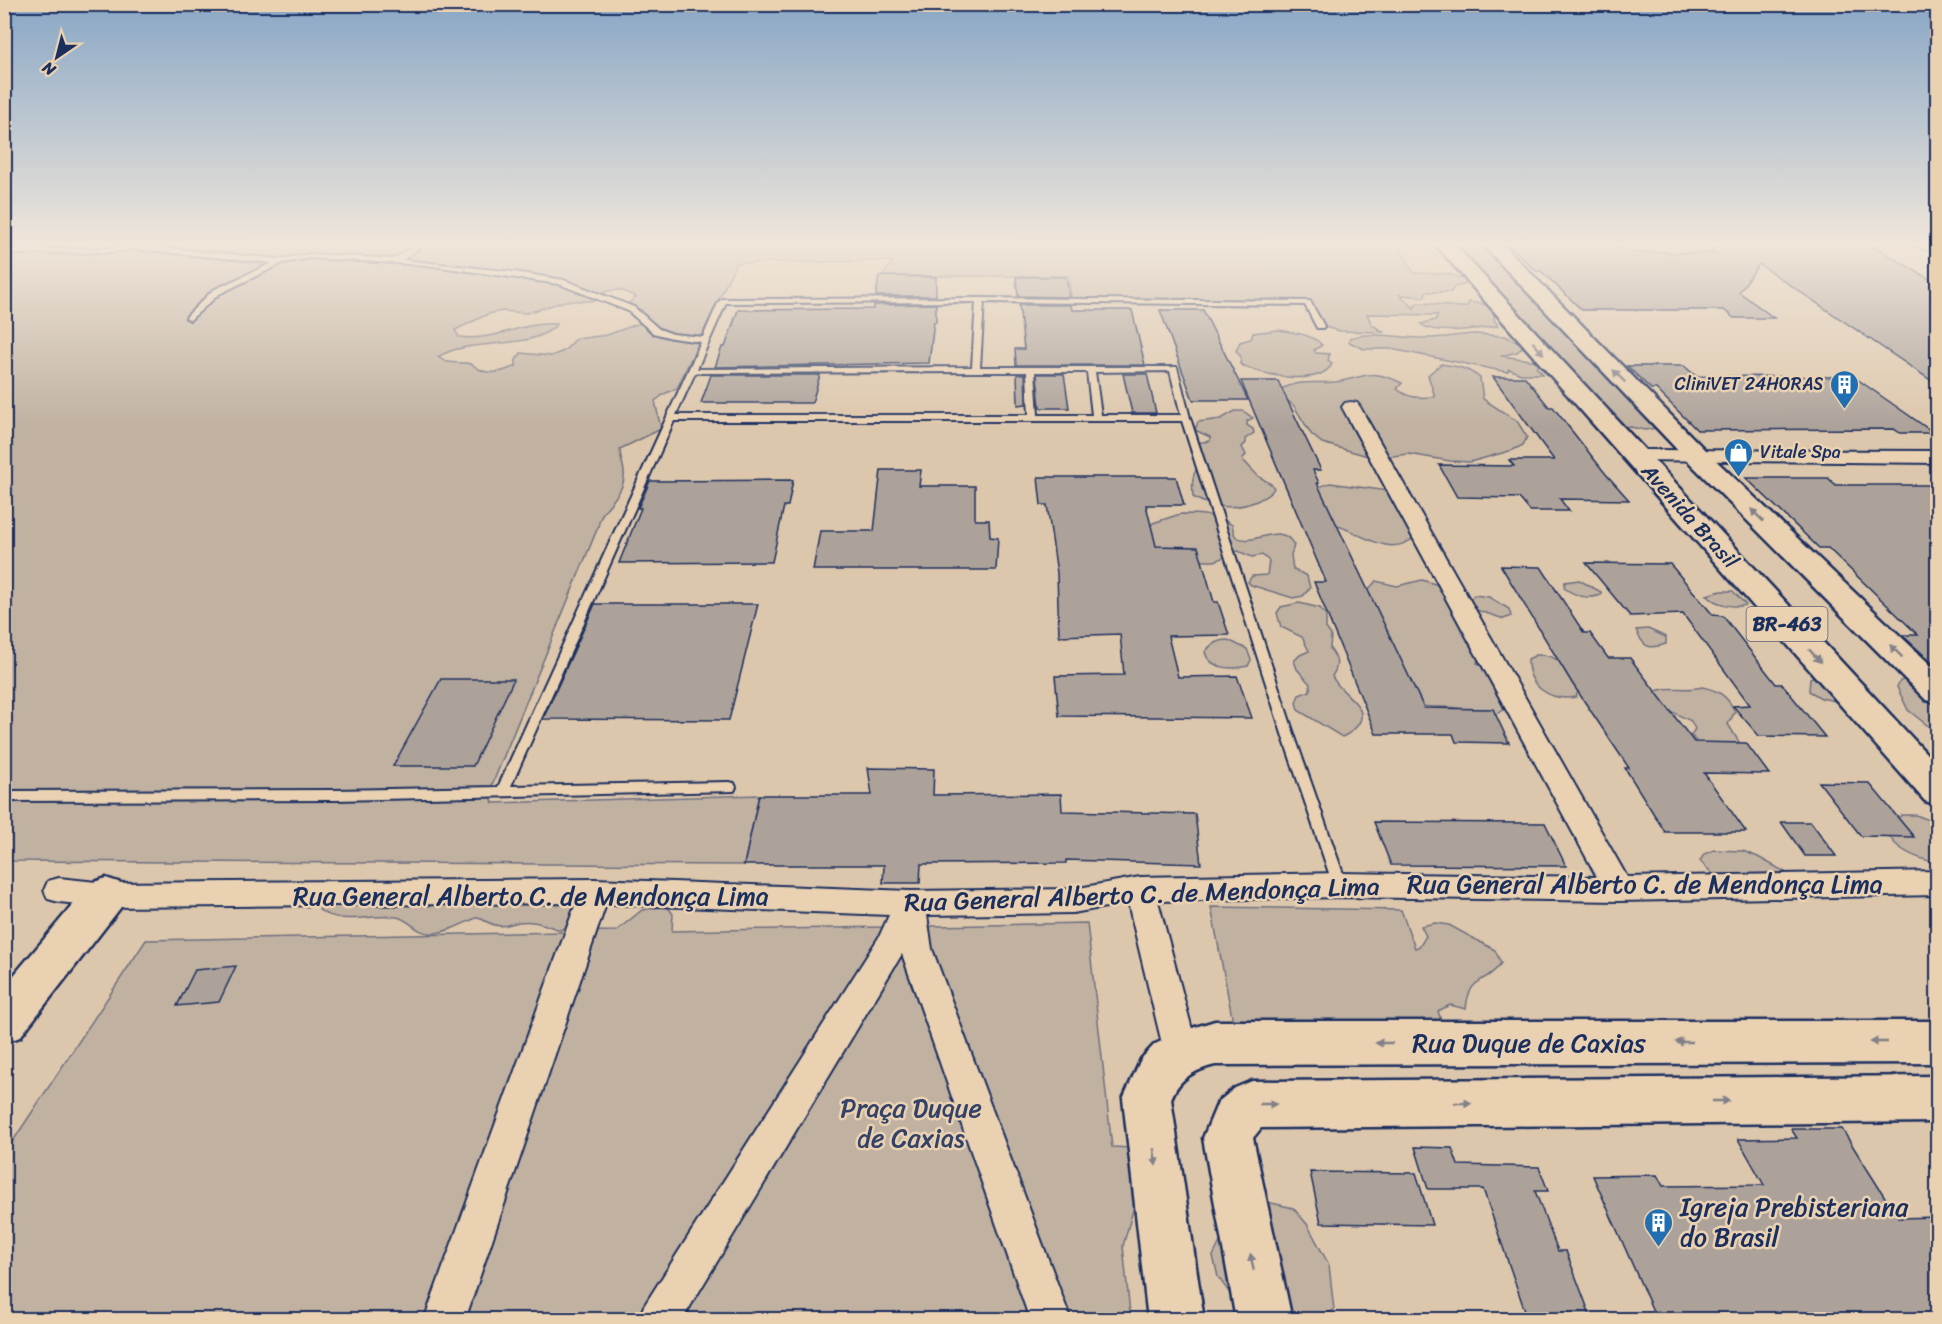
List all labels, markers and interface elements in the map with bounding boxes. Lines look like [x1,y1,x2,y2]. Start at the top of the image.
north arrow [27,27,87,87]
text: N [35,53,62,85]
one-way arrow [1531,340,1545,355]
place label: CliniVET 24HORAS [1674,368,1823,400]
building icon: CliniVET 24HORAS [1828,368,1860,410]
one-way arrow [1613,370,1627,384]
shop icon: Vitale Spa [1723,436,1755,478]
place label: Vitale Spa [1760,436,1841,468]
street label: Avenida Brasil [1631,453,1749,579]
one-way arrow [1750,508,1764,522]
road number: BR-463 [1746,607,1828,641]
one-way arrow [1889,645,1903,659]
one-way arrow [1808,648,1821,663]
street label: Rua General Alberto C. de Mendonça Lima [1407,861,1883,907]
street label: Rua General Alberto C. de Mendonça Lima [903,863,1381,925]
street label: Rua General Alberto C. de Mendonça Lima [293,873,769,919]
street label: Rua Duque de Caxias [1412,1020,1647,1066]
one-way arrow [1675,1037,1694,1047]
one-way arrow [1870,1037,1889,1047]
one-way arrow [1375,1038,1394,1048]
park label: Praça Duque de Caxias [840,1085,982,1161]
one-way arrow [1711,1096,1730,1105]
one-way arrow [1453,1098,1472,1108]
one-way arrow [1258,1100,1277,1109]
one-way arrow [1150,1148,1159,1167]
place label: Igreja Prebisteriana do Brasil [1679,1184,1909,1260]
building icon: Igreja Prebisteriana do Brasil [1643,1206,1675,1248]
one-way arrow [1247,1252,1256,1271]

